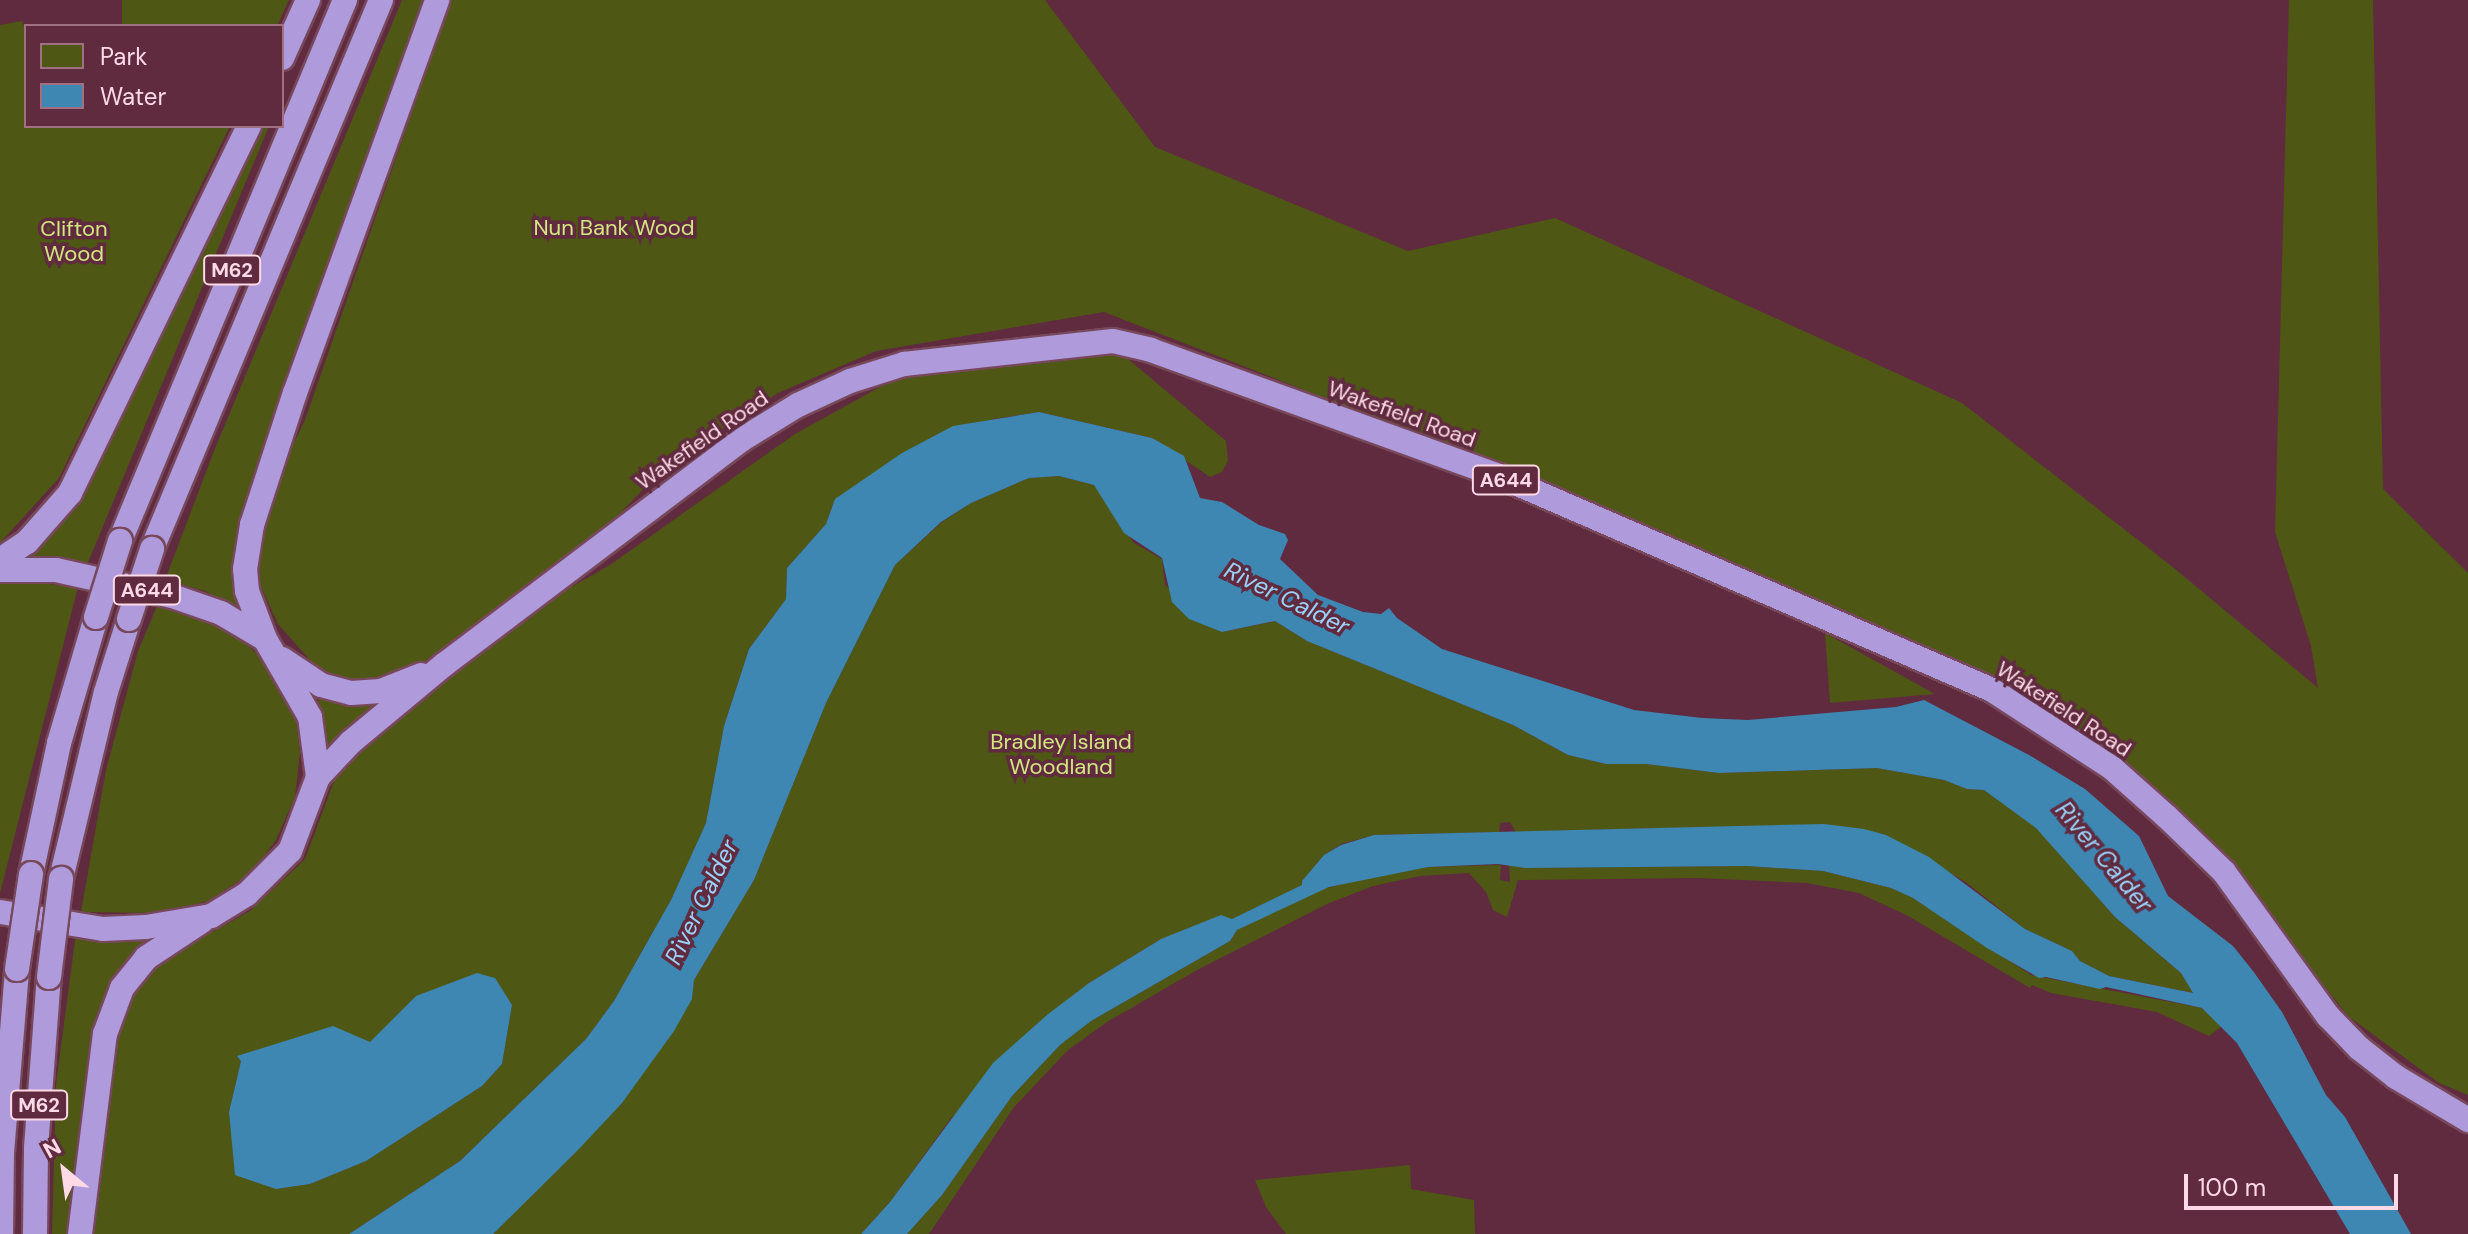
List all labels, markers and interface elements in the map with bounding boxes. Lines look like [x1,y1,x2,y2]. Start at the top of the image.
legend [24,24,284,128]
text: Park [100,41,147,72]
text: Water [100,81,166,112]
park label: Clifton Wood [40,215,108,266]
park label: Nun Bank Wood [533,215,695,241]
road number: M62 [202,254,262,286]
street label: Wakefield Road [1324,375,1480,453]
street label: Wakefield Road [631,385,773,495]
road number: A644 [1470,464,1542,496]
water label: River Calder [1220,555,1354,641]
road number: A644 [111,574,183,606]
street label: Wakefield Road [1992,656,2136,762]
park label: Bradley Island Woodland [990,728,1132,780]
water label: River Calder [2049,796,2159,918]
water label: River Calder [658,835,744,969]
road number: M62 [9,1089,69,1121]
north arrow [24,1130,104,1210]
text: N [38,1132,66,1165]
scale bar [2188,1158,2402,1208]
text: 100 m [2198,1172,2266,1203]

